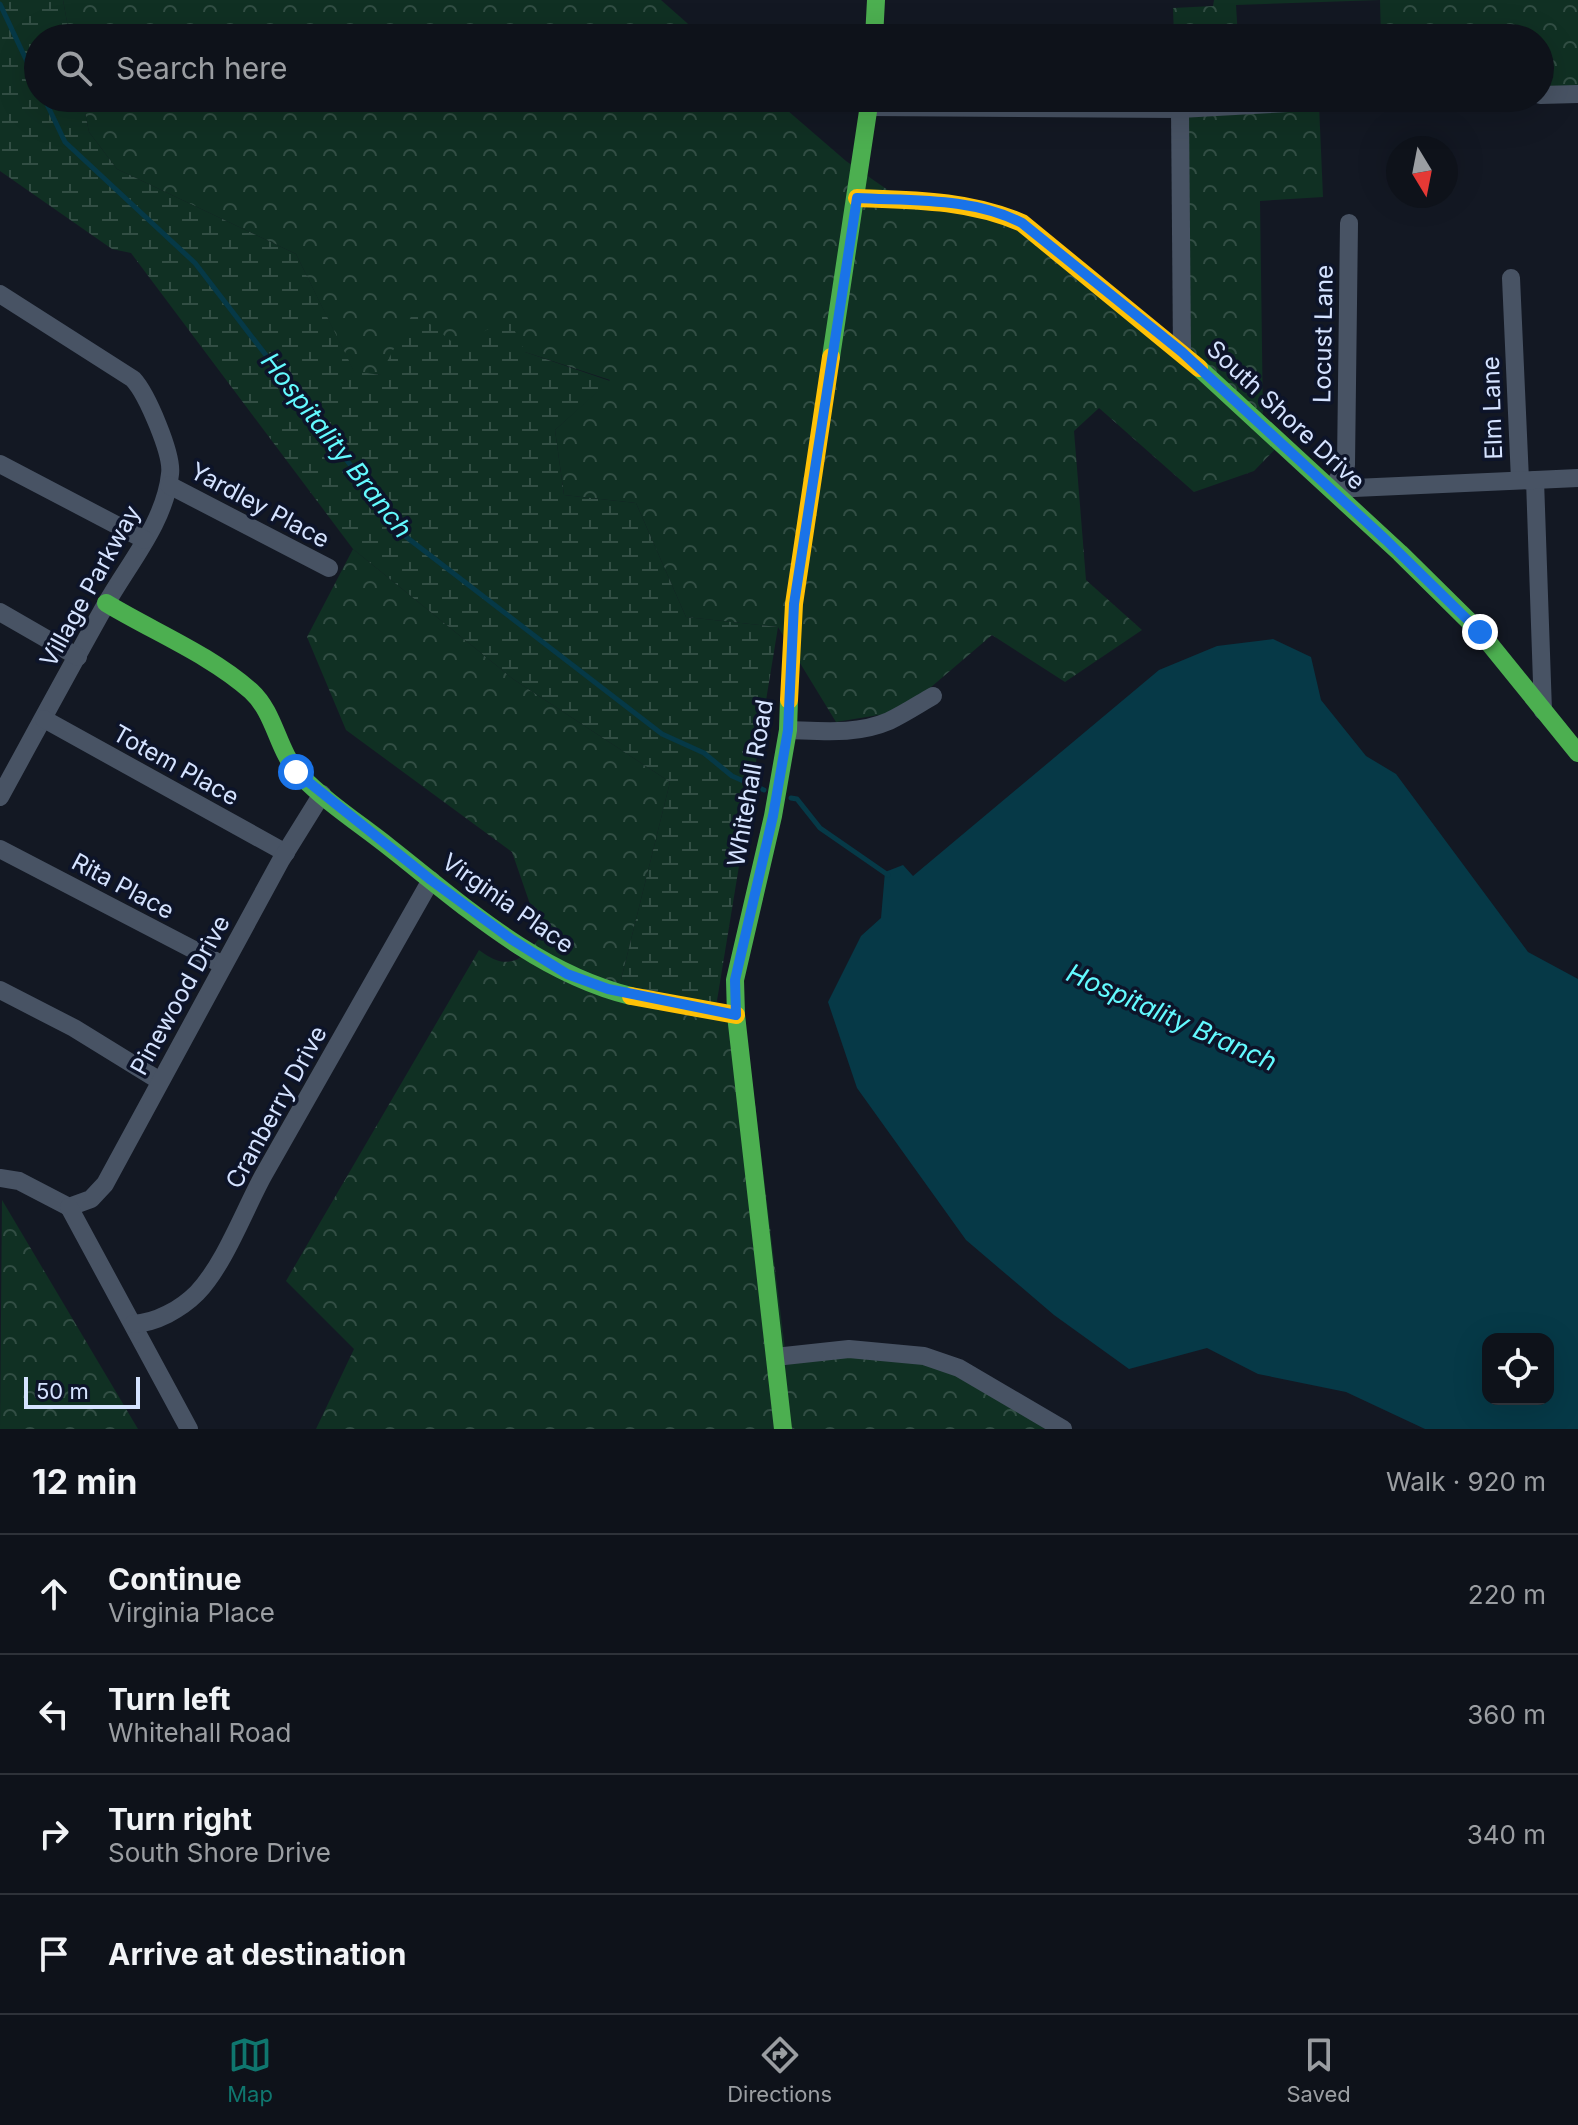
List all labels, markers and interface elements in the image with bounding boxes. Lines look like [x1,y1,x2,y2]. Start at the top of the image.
search box [24,24,1554,112]
icon: search [52,46,96,90]
text: Search here [116,50,288,86]
north arrow [1386,136,1458,208]
street label: Locust Lane [1307,265,1339,403]
street label: South Shore Drive [1201,334,1371,496]
water label: Hospitality Branch [255,346,419,544]
street label: Elm Lane [1476,356,1508,460]
street label: Yardley Place [186,456,334,554]
street label: Village Parkway [34,500,146,672]
route end [1462,614,1498,650]
street label: Whitehall Road [721,697,779,869]
street label: Totem Place [108,718,244,812]
route start [278,754,314,790]
street label: Rita Place [67,847,179,925]
street label: Virginia Place [437,847,579,959]
street label: Pinewood Drive [124,910,236,1080]
water label: Hospitality Branch [1062,957,1282,1077]
street label: Cranberry Drive [219,1021,333,1193]
map controls [1482,1333,1554,1405]
button: locate [1482,1333,1554,1405]
scale bar [24,1373,140,1409]
text: 50 m [36,1378,89,1404]
text: 12 min [32,1461,138,1502]
text: Walk · 920 m [1386,1466,1546,1497]
text: Continue [108,1561,242,1597]
icon: ahead [32,1572,76,1616]
text: 220 m [1468,1579,1546,1610]
text: Virginia Place [108,1597,275,1628]
text: Turn left [108,1681,230,1717]
icon: left [32,1692,76,1736]
text: 360 m [1467,1699,1546,1730]
text: Whitehall Road [108,1717,291,1748]
text: Turn right [108,1801,252,1837]
icon: right [32,1812,76,1856]
text: 340 m [1467,1819,1546,1850]
text: South Shore Drive [108,1837,331,1868]
icon: arrive [32,1932,76,1976]
text: Arrive at destination [108,1936,406,1972]
tab: Map [227,2033,273,2107]
tab: Directions [727,2033,832,2107]
tab: Saved [1286,2033,1351,2107]

